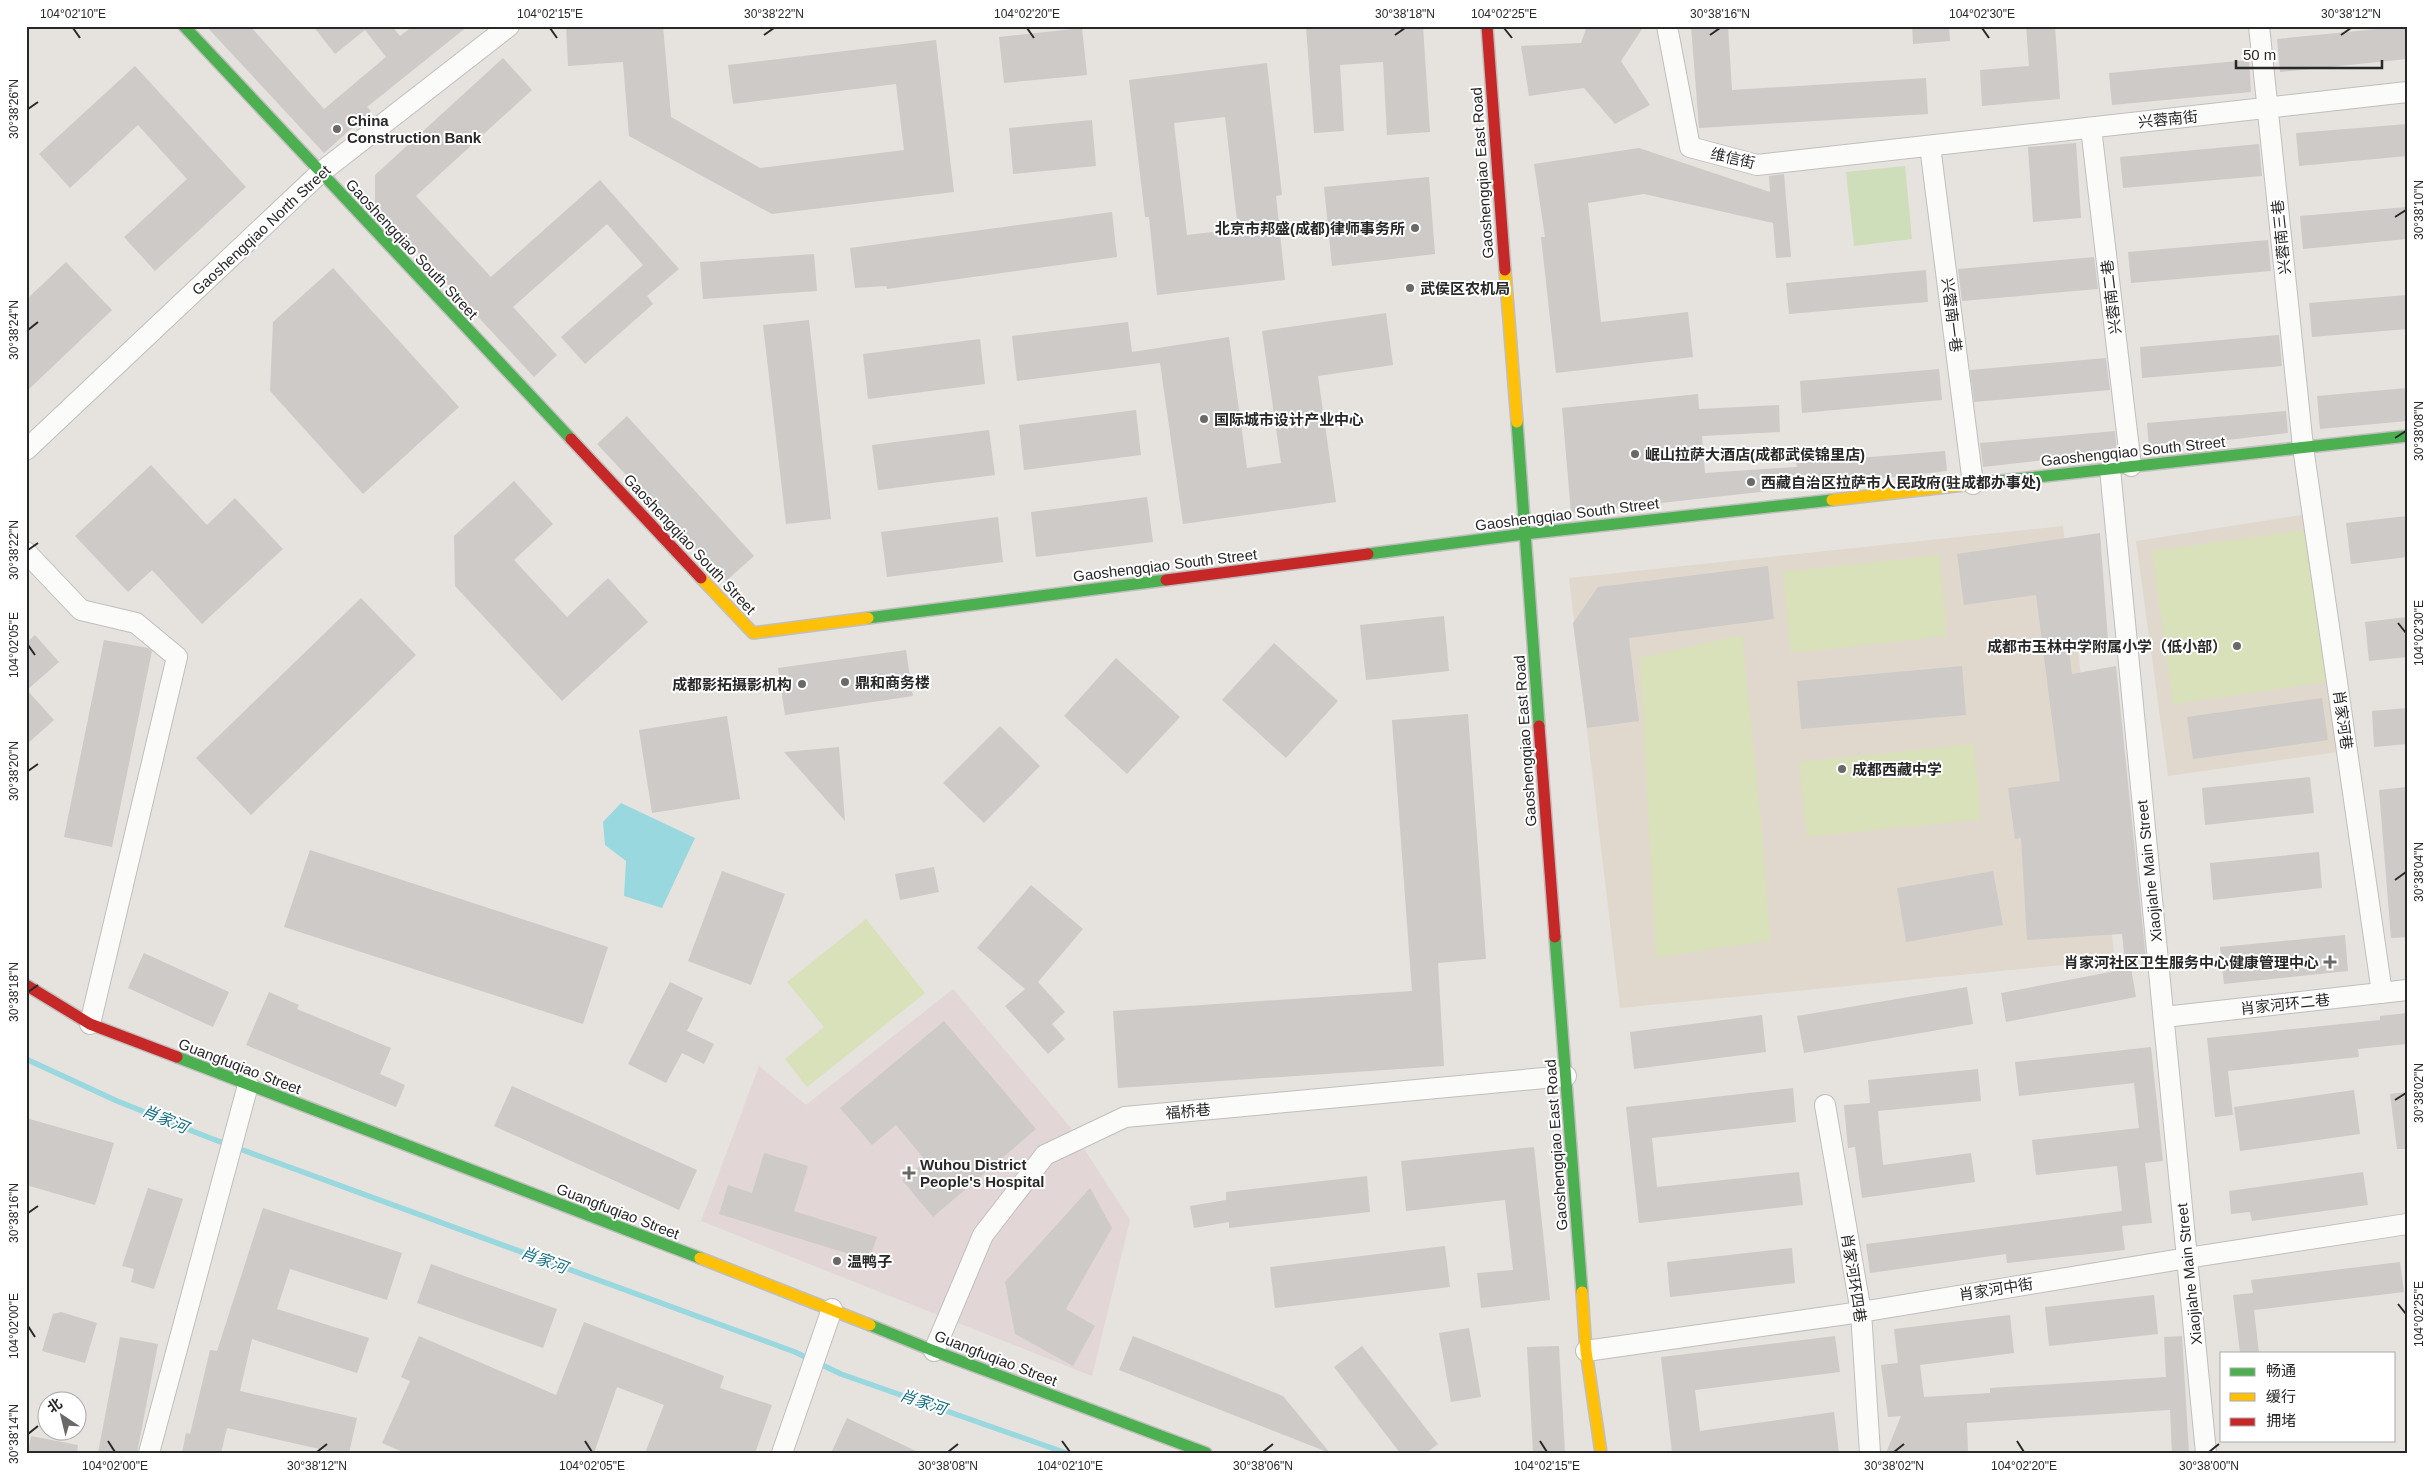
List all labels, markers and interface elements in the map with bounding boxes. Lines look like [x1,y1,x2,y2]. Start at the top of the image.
text: 104°02'10"E [40,7,106,21]
text: 104°02'15"E [517,7,583,21]
text: 30°38'22"N [744,7,804,21]
text: 104°02'20"E [994,7,1060,21]
text: 30°38'18"N [1375,7,1435,21]
text: 104°02'25"E [1471,7,1537,21]
text: 30°38'16"N [1690,7,1750,21]
text: 104°02'30"E [1949,7,2015,21]
text: 30°38'12"N [2321,7,2381,21]
scale bar [2236,38,2382,70]
text: 50 m [2243,46,2276,63]
text: 30°38'26"N [7,79,21,139]
street label: Gaoshengqiao East Road [1468,87,1496,259]
street label: 兴蓉南街 [2137,107,2199,131]
place label: China Construction Bank [347,112,482,146]
marker: China Construction Bank [331,123,343,135]
street label: 维信街 [1709,145,1757,171]
street label: Gaoshengqiao North Street [188,161,334,298]
street label: Gaoshengqiao South Street [343,176,482,323]
text: 30°38'10"N [2412,180,2426,240]
street label: 兴蓉南三巷 [2269,199,2293,275]
place label: 北京市邦盛(成都)律师事务所 [1215,220,1405,237]
marker: 北京市邦盛(成都)律师事务所 [1409,222,1421,234]
street label: 兴蓉南二巷 [2098,259,2124,335]
street label: 兴蓉南一巷 [1939,277,1965,353]
place label: 武侯区农机局 [1420,280,1510,297]
marker: 武侯区农机局 [1404,282,1416,294]
text: 30°38'24"N [7,300,21,360]
text: 30°38'08"N [2412,401,2426,461]
place label: 国际城市设计产业中心 [1214,411,1364,428]
marker: 国际城市设计产业中心 [1198,413,1210,425]
street label: Gaoshengqiao South Street [2040,433,2227,469]
place label: 岷山拉萨大酒店(成都武侯锦里店) [1645,446,1865,463]
marker: 岷山拉萨大酒店(成都武侯锦里店) [1629,448,1641,460]
street label: Gaoshengqiao South Street [621,471,760,618]
place label: 西藏自治区拉萨市人民政府(驻成都办事处) [1761,474,2041,491]
marker: 西藏自治区拉萨市人民政府(驻成都办事处) [1745,476,1757,488]
street label: Gaoshengqiao South Street [1474,494,1661,534]
text: 30°38'22"N [7,520,21,580]
street label: Gaoshengqiao South Street [1072,545,1259,585]
text: 104°02'30"E [2412,600,2426,666]
text: 104°02'05"E [7,612,21,678]
place label: 成都市玉林中学附属小学（低小部） [1987,638,2227,655]
marker: 成都市玉林中学附属小学（低小部） [2231,640,2243,652]
street label: Gaoshengqiao East Road [1511,655,1539,827]
place label: 鼎和商务楼 [855,674,930,691]
place label: 成都影拓摄影机构 [672,676,792,693]
marker: 鼎和商务楼 [839,676,851,688]
marker: 成都影拓摄影机构 [796,678,808,690]
street label: 肖家河巷 [2330,689,2356,751]
text: 30°38'20"N [7,741,21,801]
place label: 成都西藏中学 [1852,761,1942,778]
marker: 成都西藏中学 [1836,763,1848,775]
street label: Xiaojiahe Main Street [2133,798,2165,943]
text: 30°38'04"N [2412,842,2426,902]
place label: 肖家河社区卫生服务中心健康管理中心 [2064,954,2319,971]
marker: 肖家河社区卫生服务中心健康管理中心 [2323,955,2337,969]
text: 30°38'18"N [7,962,21,1022]
street label: 肖家河环二巷 [2239,991,2331,1017]
street label: Guangfuqiao Street [176,1035,305,1098]
street label: Gaoshengqiao East Road [1542,1059,1570,1231]
text: 30°38'02"N [2412,1063,2426,1123]
street label: 福桥巷 [1165,1101,1211,1121]
water label: 肖家河 [140,1102,193,1137]
place label: Wuhou District People's Hospital [920,1156,1044,1190]
marker: Wuhou District People's Hospital [902,1166,916,1180]
street label: Guangfuqiao Street [554,1180,683,1243]
text: 30°38'16"N [7,1183,21,1243]
street label: Xiaojiahe Main Street [2173,1201,2205,1346]
street label: 肖家河环四巷 [1839,1232,1869,1324]
water label: 肖家河 [519,1244,572,1277]
place label: 温鸭子 [847,1253,892,1270]
marker: 温鸭子 [831,1255,843,1267]
street label: 肖家河中街 [1958,1275,2034,1303]
text: 104°02'25"E [2412,1281,2426,1347]
text: 104°02'00"E [7,1293,21,1359]
street label: Guangfuqiao Street [932,1327,1061,1390]
legend [2220,1352,2396,1442]
text: 畅通 [2266,1362,2296,1379]
water label: 肖家河 [898,1386,951,1419]
text: 缓行 [2266,1388,2296,1405]
north arrow [38,1392,88,1442]
text: 北 [44,1395,65,1416]
text: 30°38'14"N [7,1404,21,1464]
text: 拥堵 [2266,1412,2296,1429]
text: 104°02'00"E [82,1459,148,1473]
text: 30°38'12"N [287,1459,347,1473]
text: 104°02'05"E [559,1459,625,1473]
text: 30°38'08"N [918,1459,978,1473]
text: 104°02'10"E [1037,1459,1103,1473]
text: 30°38'06"N [1233,1459,1293,1473]
text: 104°02'15"E [1514,1459,1580,1473]
text: 30°38'02"N [1864,1459,1924,1473]
text: 104°02'20"E [1991,1459,2057,1473]
text: 30°38'00"N [2179,1459,2239,1473]

